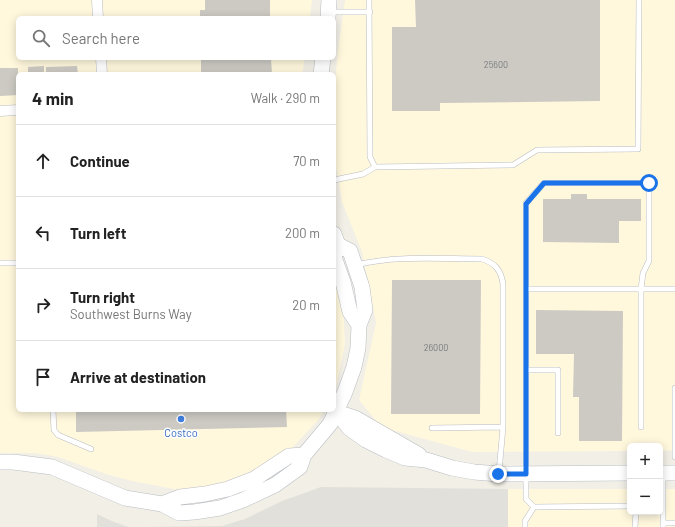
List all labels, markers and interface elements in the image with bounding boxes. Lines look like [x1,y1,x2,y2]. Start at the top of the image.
search box [16,16,336,60]
icon: search [30,27,52,49]
text: Search here [62,29,140,47]
house number: 25600 [484,59,508,70]
text: 4 min [32,88,74,108]
text: Walk · 290 m [251,90,320,106]
icon: ahead [32,150,54,172]
text: Continue [70,152,130,170]
text: 70 m [293,153,320,169]
route start [640,174,658,192]
icon: left [32,222,54,244]
text: Turn left [70,224,126,242]
text: 200 m [285,225,320,241]
text: Turn right [70,288,135,306]
icon: right [32,294,54,316]
text: 20 m [292,297,320,313]
text: Southwest Burns Way [70,306,192,322]
house number: 26000 [424,342,448,353]
icon: arrive [32,366,54,388]
text: Arrive at destination [70,368,206,386]
marker: Costco [176,414,186,424]
place label: Costco [164,426,198,439]
map controls [627,443,663,515]
button: + [627,443,663,479]
route end [489,465,507,483]
button: − [627,479,663,515]

